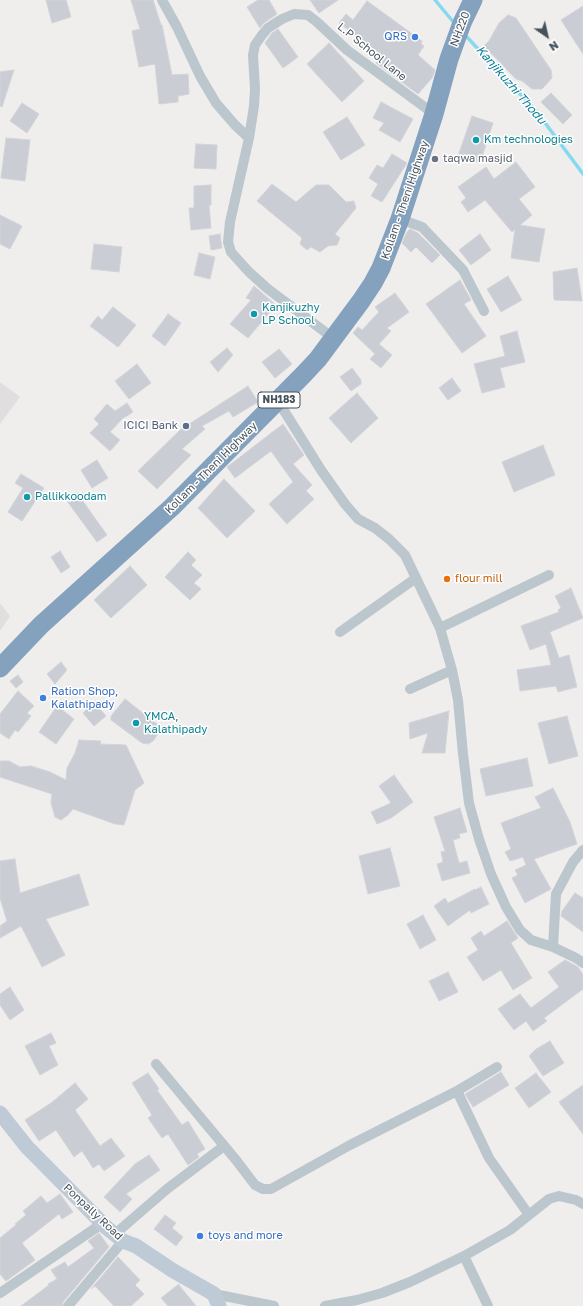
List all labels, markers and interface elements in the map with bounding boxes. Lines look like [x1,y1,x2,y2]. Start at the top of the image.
street label: NH220 [447,10,473,48]
north arrow [527,16,567,56]
street label: L.P School Lane [335,20,409,84]
place label: QRS [384,30,407,44]
marker: QRS [410,32,420,42]
text: N [547,39,561,54]
water label: Kanjikuzhi Thodu [473,43,549,127]
place label: Km technologies [484,133,573,147]
marker: Km technologies [471,135,481,145]
street label: Kollam - Theni Highway [378,139,432,261]
place label: taqwa masjid [443,152,512,166]
marker: taqwa masjid [430,154,440,164]
place label: Kanjikuzhy LP School [262,301,320,327]
marker: Kanjikuzhy LP School [249,309,259,319]
road number: NH183 [258,392,300,408]
place label: ICICI Bank [123,419,178,433]
street label: Kollam - Theni Highway [162,419,260,517]
marker: ICICI Bank [181,421,191,431]
place label: Pallikkoodam [35,490,106,504]
marker: Pallikkoodam [22,492,32,502]
place label: flour mill [455,572,502,586]
marker: flour mill [442,574,452,584]
place label: Ration Shop, Kalathipady [51,685,118,711]
marker: Ration Shop, Kalathipady [38,693,48,703]
place label: YMCA, Kalathipady [144,710,207,736]
marker: YMCA, Kalathipady [131,718,141,728]
street label: Ponpally Road [61,1181,125,1243]
place label: toys and more [208,1229,283,1243]
marker: toys and more [195,1231,205,1241]

